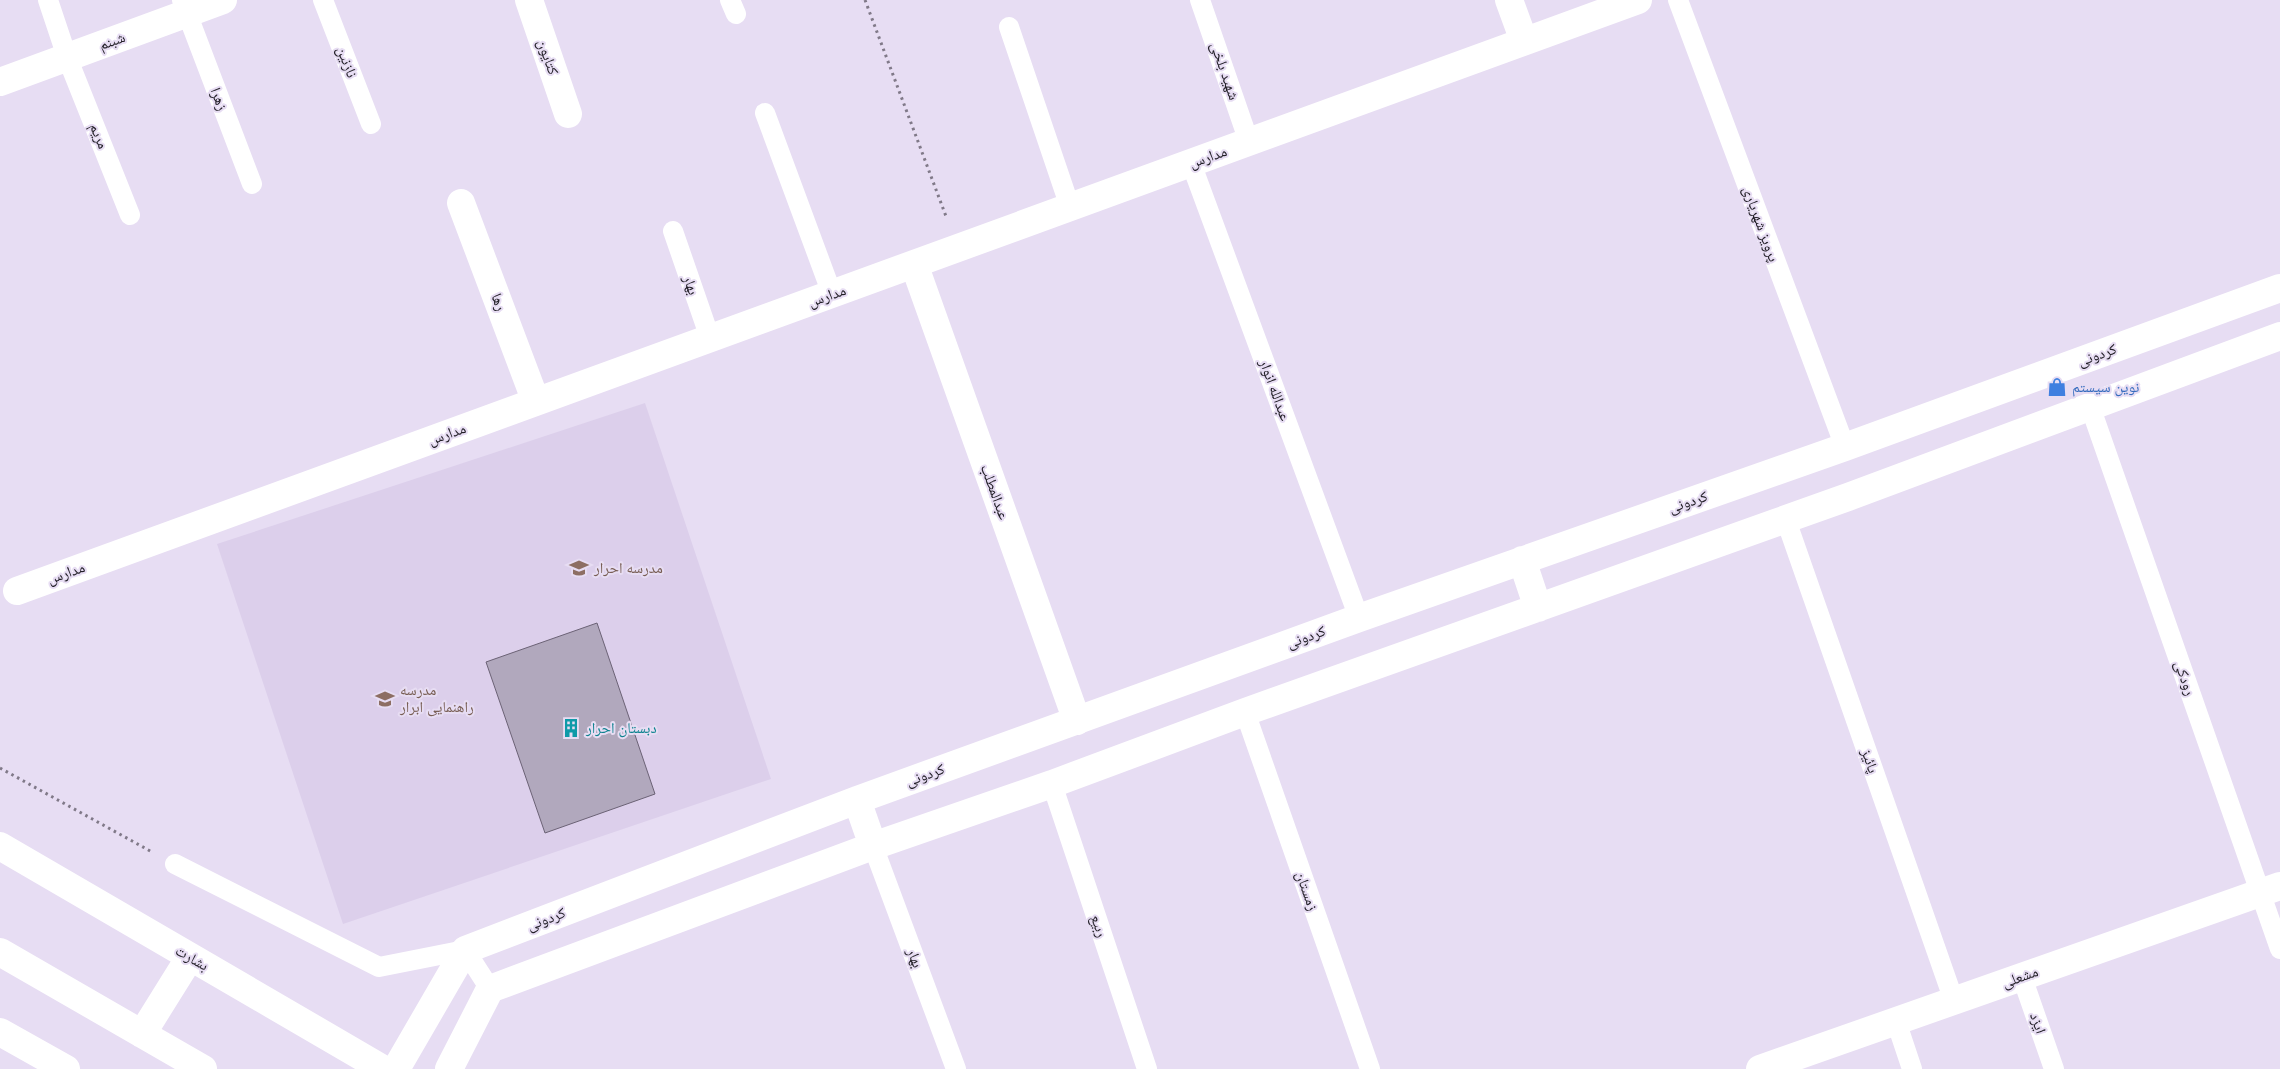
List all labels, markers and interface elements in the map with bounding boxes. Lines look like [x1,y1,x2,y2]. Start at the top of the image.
street label: شبنم [96,27,128,55]
street label: کتایون [533,37,563,77]
street label: شهید بلخی [1206,39,1244,103]
street label: نازنین [332,43,362,81]
street label: زهرا [206,85,233,114]
street label: مریم [85,120,113,152]
street label: مدارس [1186,141,1230,173]
street label: پرویز شهریاری [1738,183,1784,265]
street label: بهار [678,272,704,297]
street label: مدارس [805,280,849,312]
street label: رها [487,290,511,314]
street label: کردونی [2075,339,2119,371]
street label: عبدالله انوار [1254,355,1296,424]
shop icon: نوین سیستم [2046,376,2068,398]
place label: نوین سیستم [2072,377,2139,397]
street label: مدارس [425,418,469,450]
street label: عبدالمطلب [976,462,1014,523]
street label: کردونی [1666,486,1710,518]
street label: مدارس [44,557,88,589]
school or university icon: مدرسه احرار [568,557,590,579]
place label: مدرسه احرار [593,558,663,578]
street label: کردونی [1284,621,1328,653]
street label: رودکی [2170,658,2200,698]
place label: مدرسه راهنمایی ابرار [399,680,474,717]
school or university icon: مدرسه راهنمایی ابرار [374,688,396,710]
building icon: دبستان احرار [560,717,582,739]
place label: دبستان احرار [585,718,657,738]
street label: پائیز [1856,745,1883,776]
street label: کردونی [903,759,947,791]
street label: زمستان [1291,869,1323,914]
street label: کردونی [524,903,568,935]
street label: ربیع [1086,912,1112,940]
street label: بشارت [172,941,212,975]
street label: بهار [902,944,928,971]
street label: مشعلی [1999,961,2041,993]
street label: ایزد [2025,1010,2051,1036]

